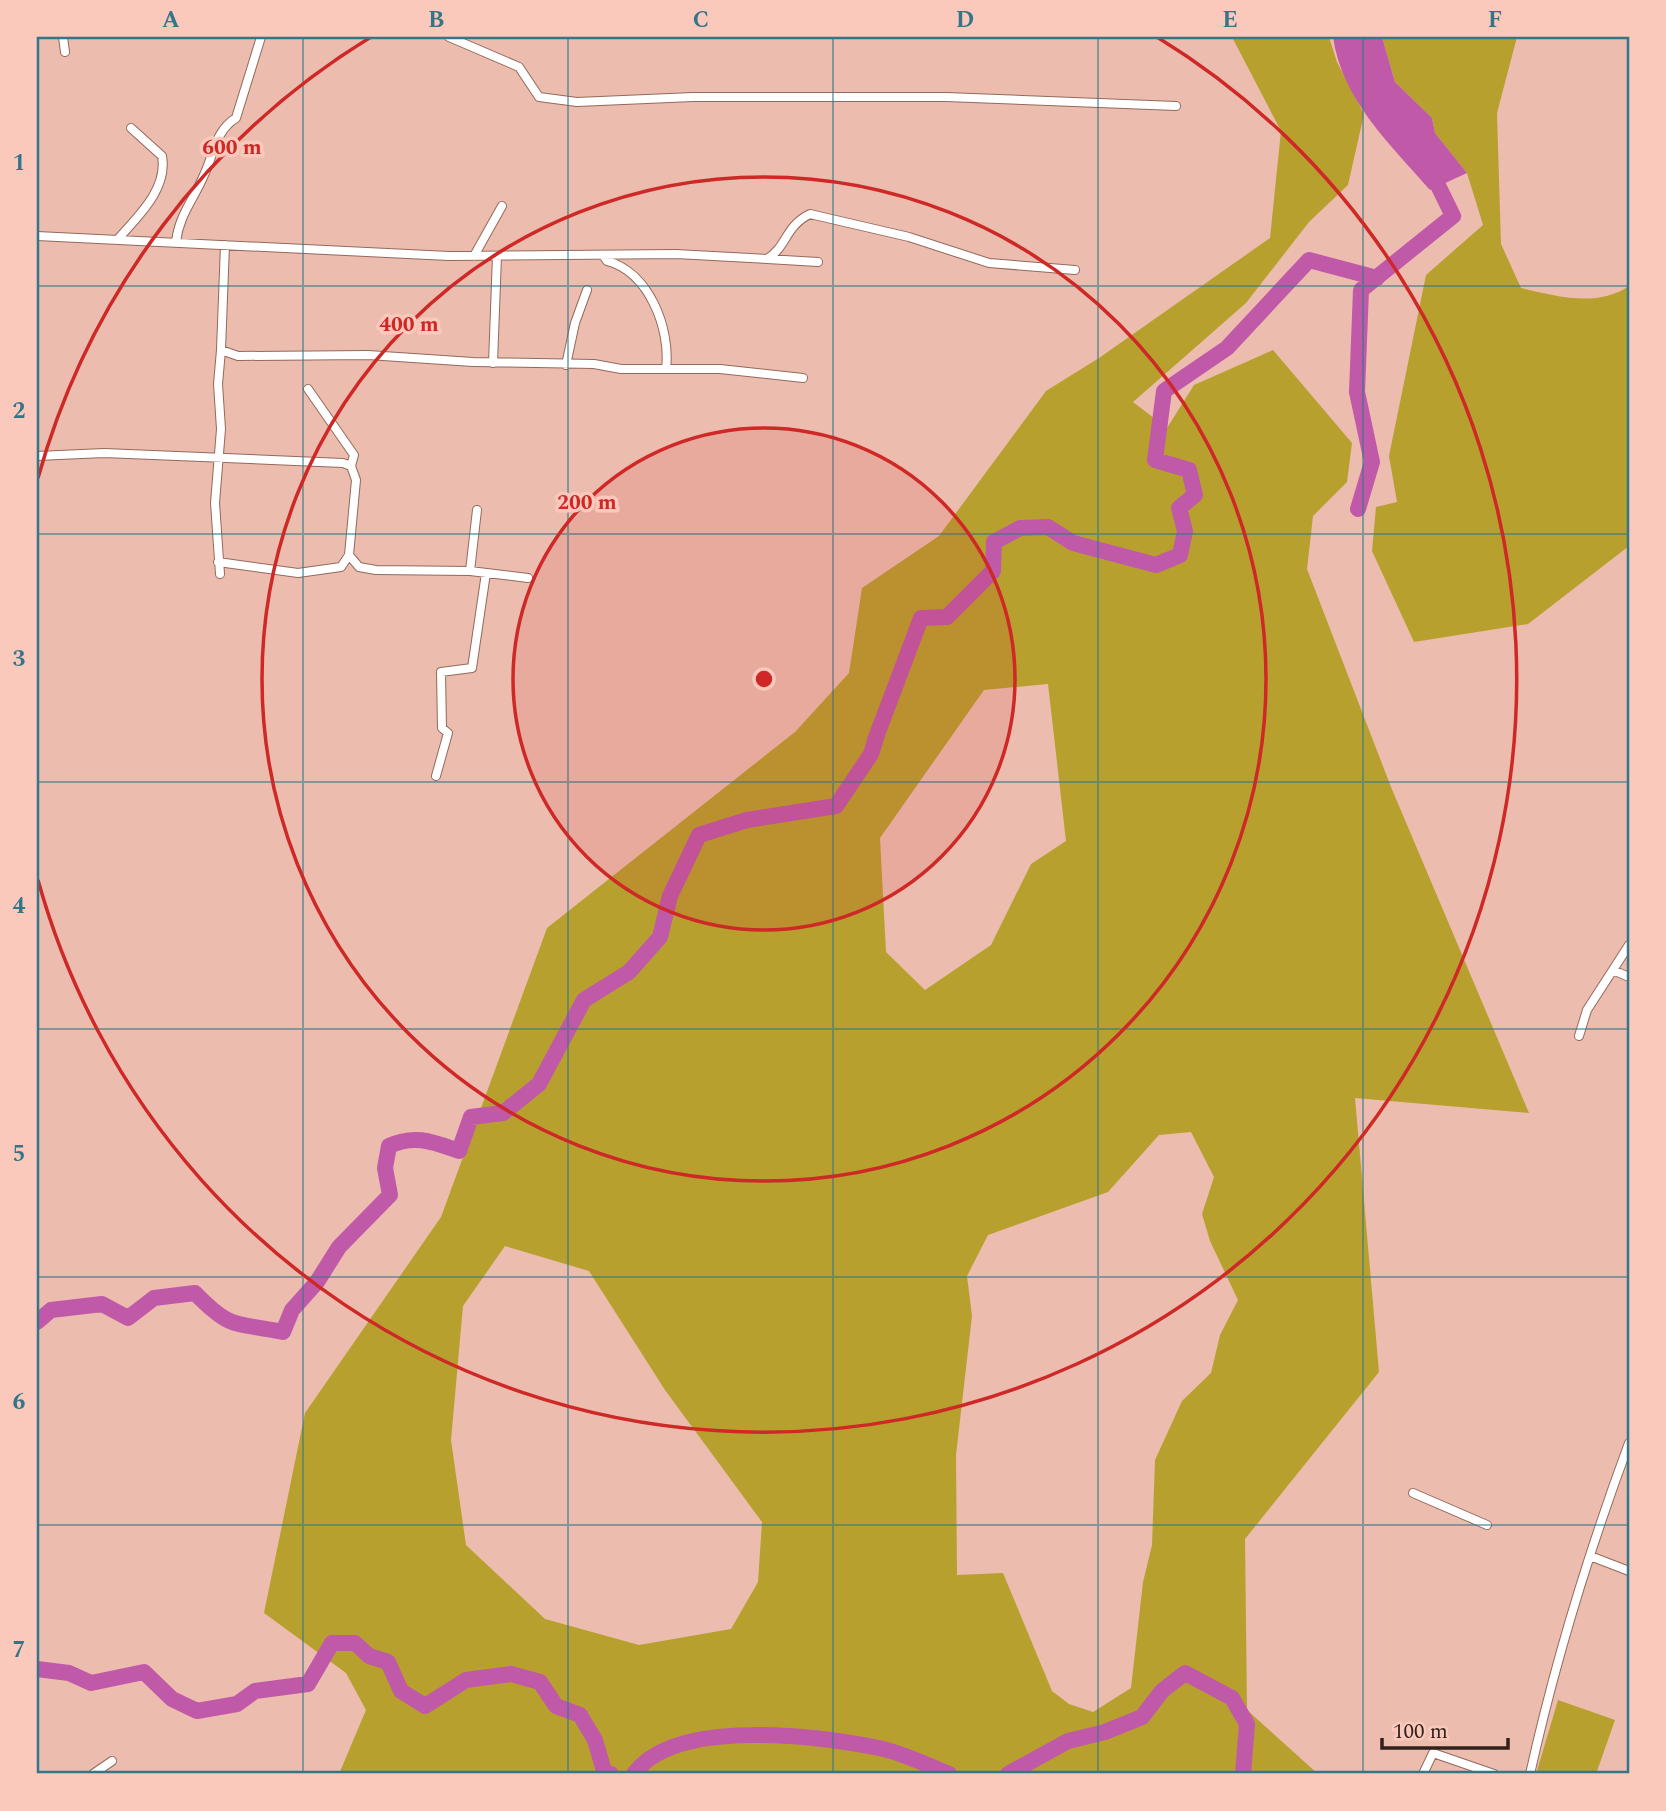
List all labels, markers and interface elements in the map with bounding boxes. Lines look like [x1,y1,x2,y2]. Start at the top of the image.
text: A [162,3,180,38]
text: B [428,3,444,38]
text: C [693,3,709,38]
text: D [956,3,974,38]
text: E [1222,3,1238,38]
text: F [1488,3,1502,38]
text: 600 m [202,132,262,164]
text: 1 [13,146,25,181]
text: 400 m [379,309,439,341]
text: 2 [13,394,26,429]
text: 200 m [557,487,617,519]
text: 3 [13,642,26,677]
centre of rings [752,667,776,691]
text: 4 [13,889,26,924]
text: 5 [13,1137,25,1172]
text: 6 [13,1385,26,1420]
text: 7 [13,1633,25,1668]
scale bar [1382,1706,1508,1750]
text: 100 m [1393,1716,1448,1748]

